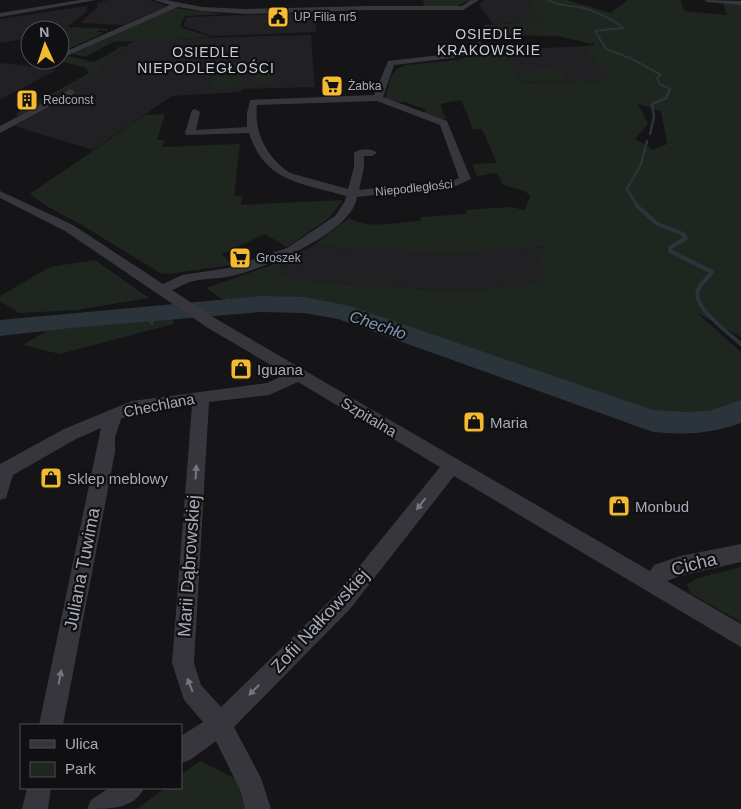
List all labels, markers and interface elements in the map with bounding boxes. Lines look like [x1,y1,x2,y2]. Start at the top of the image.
public building icon: UP Filia nr5 [266,5,290,29]
place label: UP Filia nr5 [294,10,357,24]
north arrow [20,20,70,70]
text: N [39,24,50,40]
district label: OSIEDLE KRAKOWSKIE [437,26,541,58]
district label: OSIEDLE NIEPODLEGŁOŚCI [137,44,275,76]
supermarket icon: Żabka [320,74,344,98]
place label: Żabka [348,79,382,93]
building icon: Redconst [15,88,39,112]
place label: Redconst [43,93,94,107]
street label: Niepodległości [374,177,454,199]
supermarket icon: Groszek [228,246,252,270]
place label: Groszek [256,251,302,265]
water label: Chechło [347,307,409,343]
shop icon: Iguana [229,357,253,381]
place label: Iguana [257,361,304,378]
street label: Chechlana [122,390,196,420]
street label: Szpitalna [338,394,400,441]
shop icon: Maria [462,410,486,434]
place label: Maria [490,414,528,431]
one-way arrow [192,464,200,480]
shop icon: Sklep meblowy [39,466,63,490]
place label: Sklep meblowy [67,470,168,487]
street label: Marii Dąbrowskiej [174,494,204,638]
shop icon: Monbud [607,494,631,518]
one-way arrow [416,497,426,511]
place label: Monbud [635,498,689,515]
street label: Juliana Tuwima [60,505,104,632]
street label: Cicha [669,548,720,579]
street label: Zofii Nałkowskiej [267,565,373,677]
one-way arrow [57,669,65,685]
one-way arrow [186,678,193,693]
one-way arrow [248,683,260,695]
legend [20,724,182,789]
text: Ulica [65,735,99,752]
text: Park [65,760,96,777]

